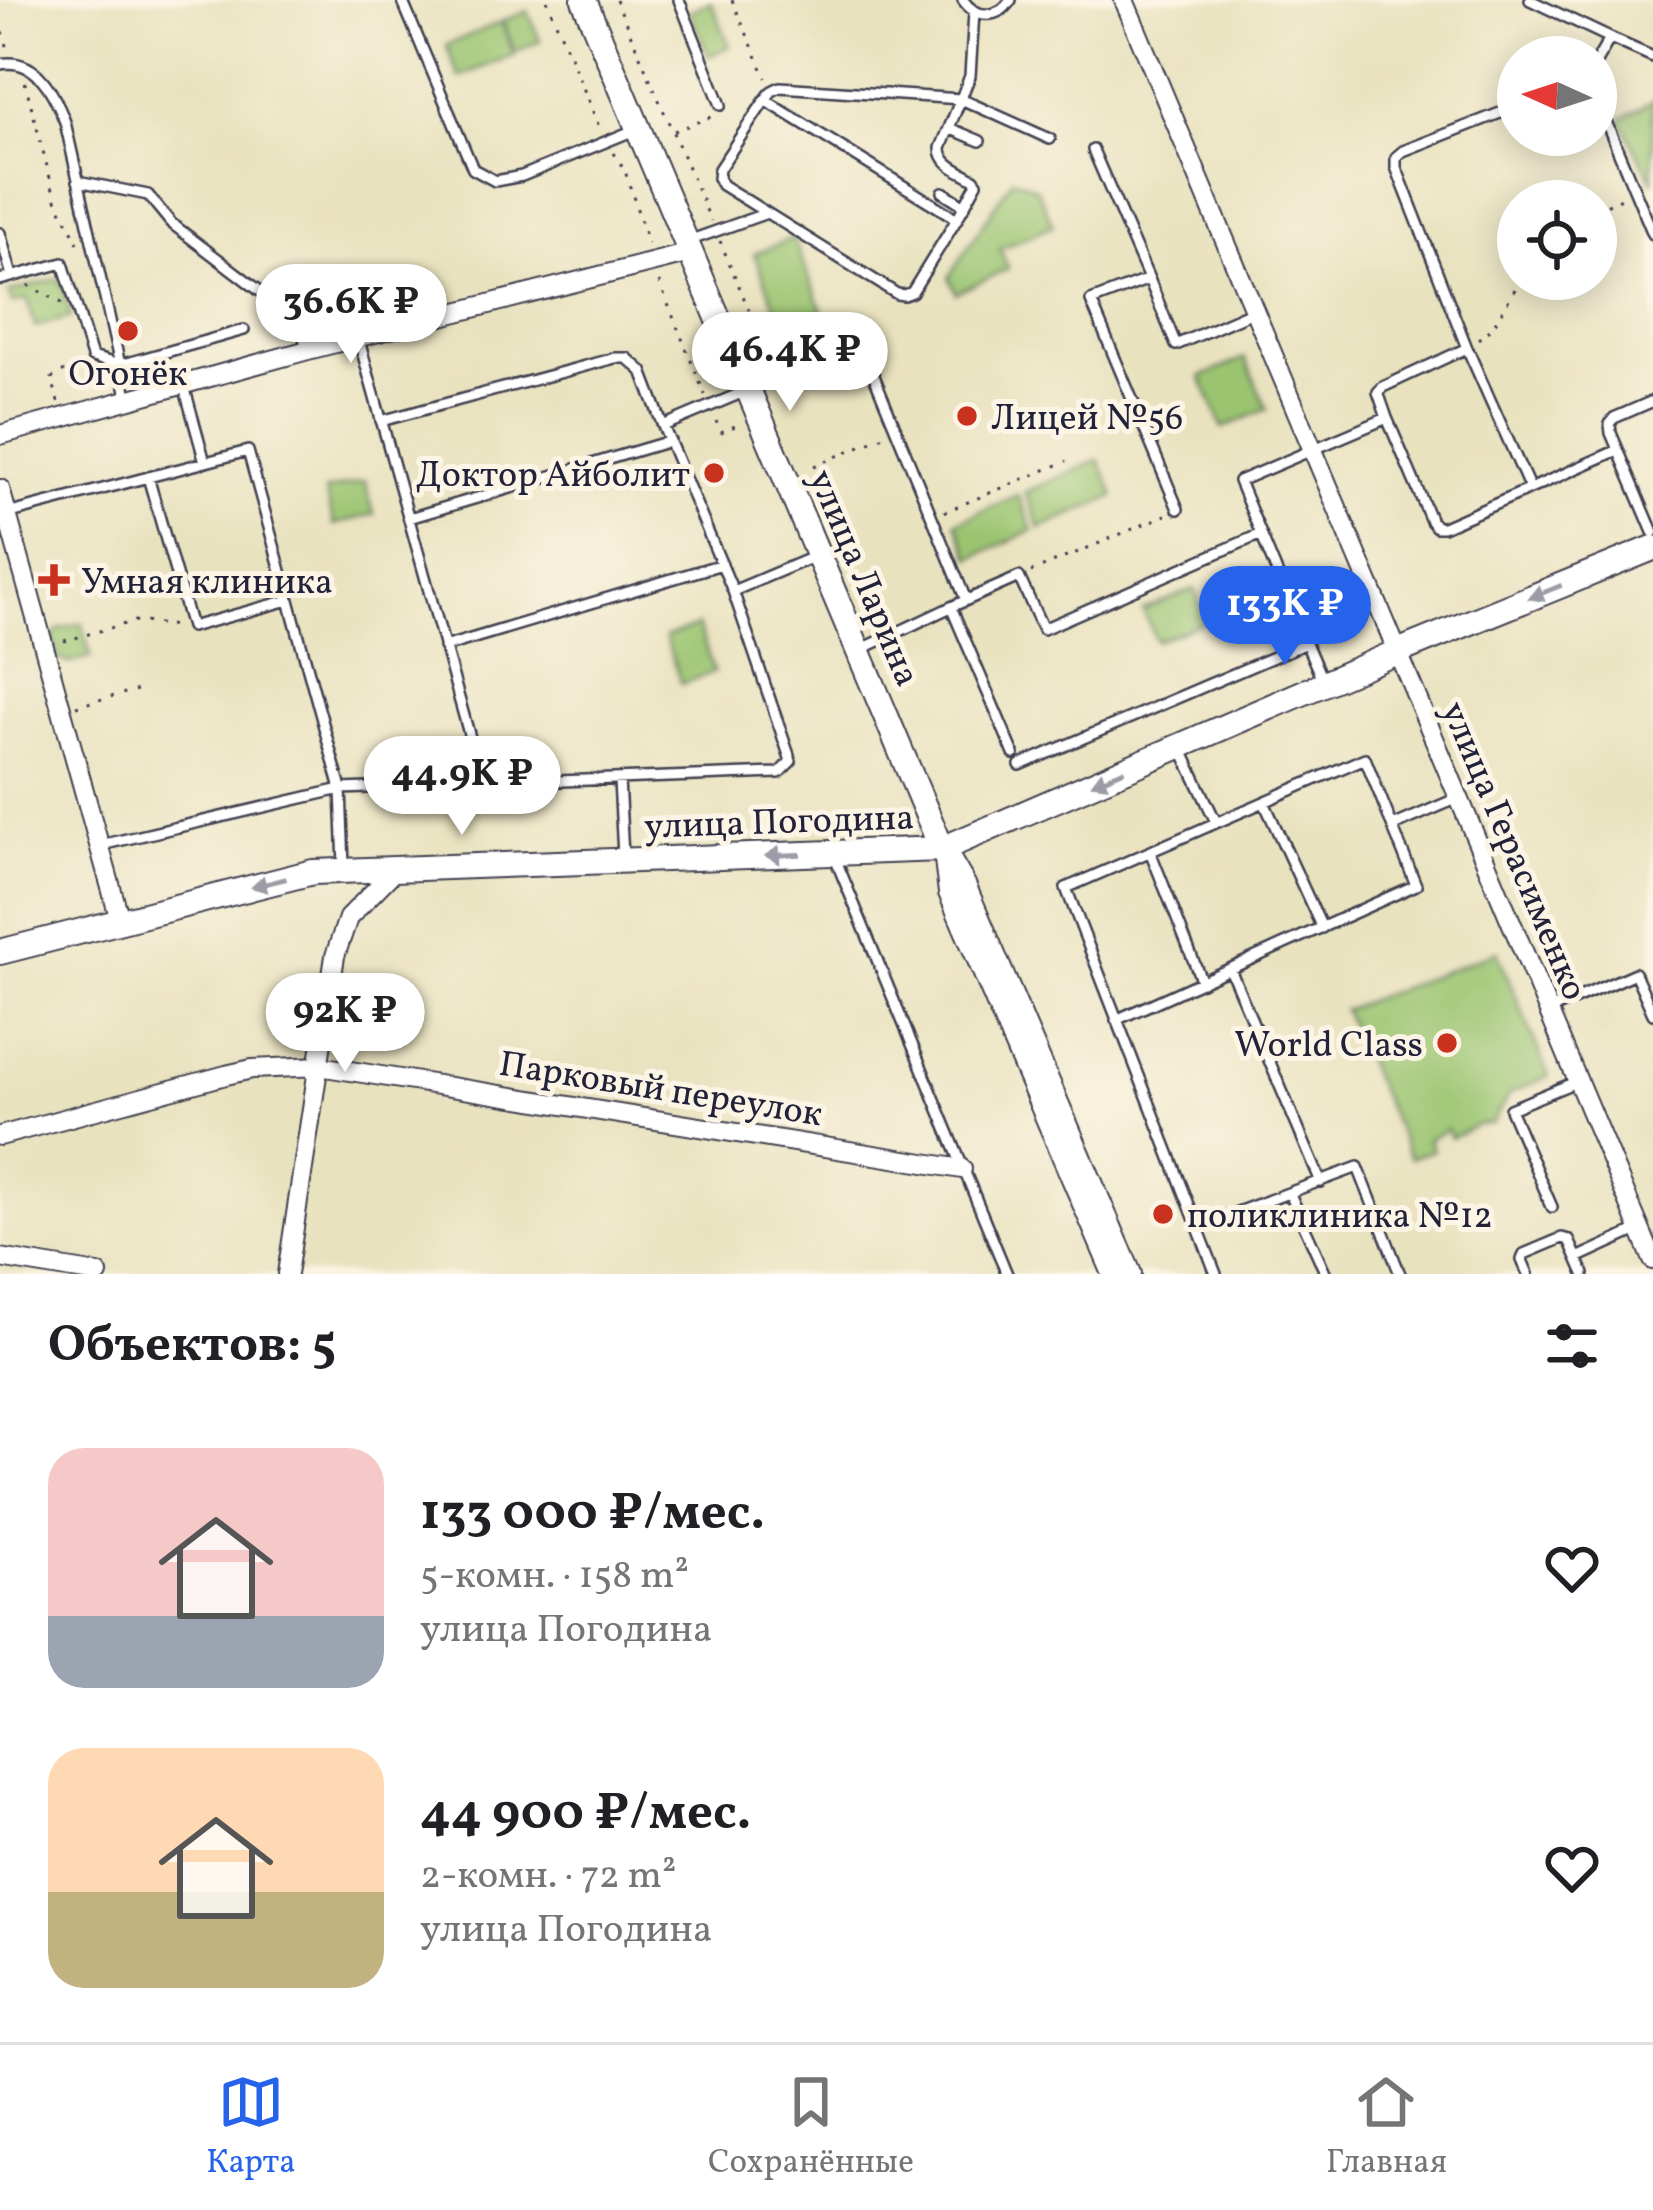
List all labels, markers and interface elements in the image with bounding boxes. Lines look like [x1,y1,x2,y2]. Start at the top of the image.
north arrow [1497,36,1617,156]
map controls [1497,36,1617,300]
button: locate [1497,180,1617,300]
pin: 36.6K ₽ [240,264,462,366]
text: 36.6K ₽ [283,276,419,330]
pin: 46.4K ₽ [679,312,901,414]
marker: Огонёк [115,318,141,344]
text: 46.4K ₽ [719,324,861,378]
place label: Огонёк [68,351,188,401]
place label: Лицей №56 [991,395,1183,445]
marker: Лицей №56 [954,403,980,429]
place label: Доктор Айболит [416,452,690,502]
marker: Доктор Айболит [701,460,727,486]
street label: улица Ларина [794,462,930,695]
place label: Умная клиника [81,559,333,609]
marker: Умная клиника [38,564,70,596]
pin: 133K ₽ [1187,566,1383,668]
text: 133K ₽ [1226,578,1344,632]
one-way arrow [1526,583,1562,602]
street label: улица Герасименко [1427,694,1598,1009]
pin: 44.9K ₽ [351,736,573,838]
text: 44.9K ₽ [391,748,533,802]
one-way arrow [1091,768,1126,788]
street label: улица Погодина [643,794,915,854]
one-way arrow [763,846,801,865]
one-way arrow [250,874,287,893]
pin: 92K ₽ [261,973,429,1075]
text: 92K ₽ [293,985,397,1039]
place label: World Class [1234,1022,1423,1072]
marker: World Class [1434,1030,1460,1056]
street label: Парковый переулок [495,1041,826,1141]
place label: поликлиника №12 [1187,1193,1493,1243]
marker: поликлиника №12 [1150,1201,1176,1227]
text: Объектов: 5 [48,1311,336,1382]
icon: filters [1539,1313,1605,1379]
text: 133 000 ₽/мес. [420,1479,765,1550]
icon: home [144,1496,288,1640]
icon: heart [1539,1535,1605,1601]
text: 5-комн. · 158 m² [420,1550,689,1604]
text: улица Погодина [420,1604,712,1658]
text: 44 900 ₽/мес. [420,1779,751,1850]
icon: home [144,1796,288,1940]
icon: heart [1539,1835,1605,1901]
text: 2-комн. · 72 m² [420,1850,676,1904]
text: улица Погодина [420,1904,712,1958]
tab: Карта [206,2069,296,2187]
tab: Сохранённые [708,2069,914,2187]
tab: Главная [1326,2069,1447,2187]

